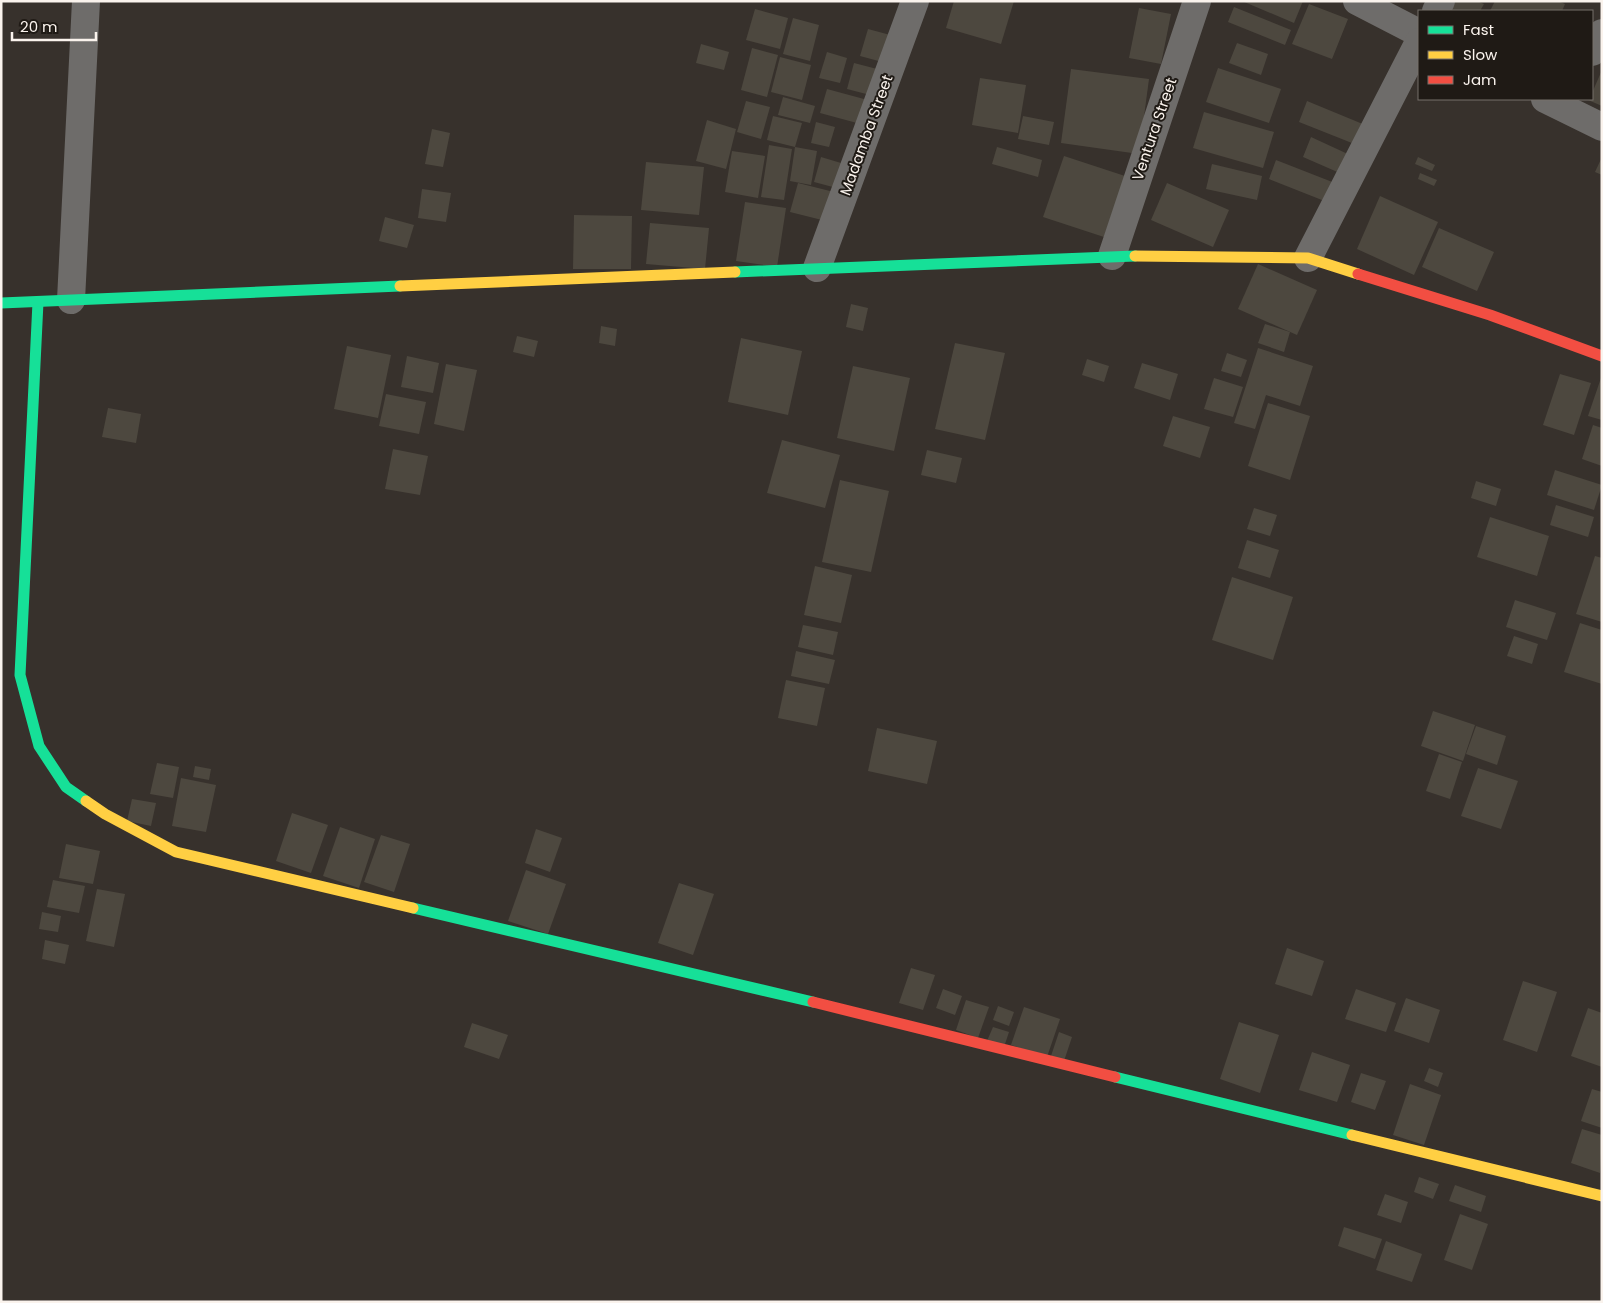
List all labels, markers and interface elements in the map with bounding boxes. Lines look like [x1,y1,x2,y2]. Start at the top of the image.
scale bar [12,10,96,42]
legend [1418,10,1593,100]
text: 20 m [20,16,58,37]
text: Fast [1463,19,1494,40]
text: Slow [1463,44,1498,65]
text: Jam [1463,69,1497,90]
street label: Madamba Street [834,72,898,198]
street label: Ventura Street [1127,75,1181,183]

